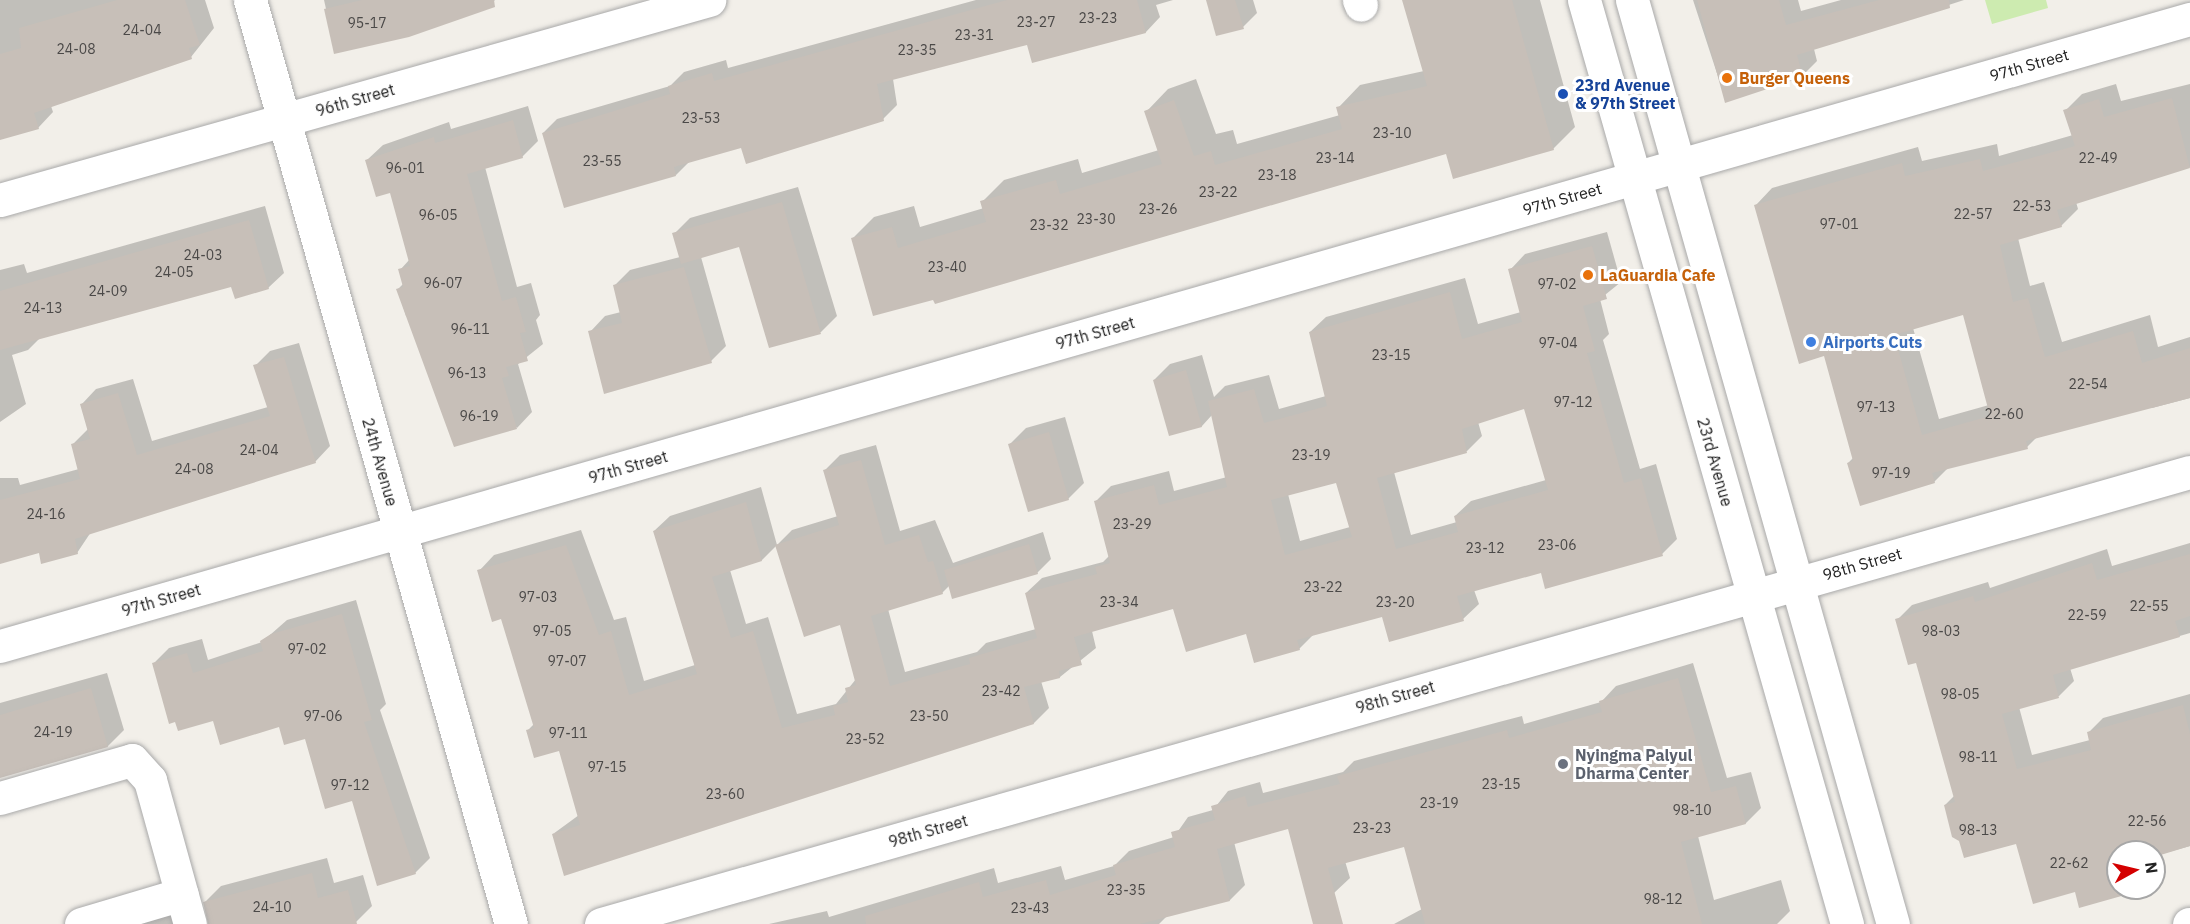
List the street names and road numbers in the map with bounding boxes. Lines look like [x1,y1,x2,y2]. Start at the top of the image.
street label: 97th Street [1987,45,2071,85]
street label: 96th Street [313,80,397,120]
street label: 97th Street [1520,179,1604,219]
street label: 97th Street [1053,313,1137,353]
street label: 23rd Avenue [1693,415,1737,509]
street label: 24th Avenue [358,416,402,508]
street label: 97th Street [586,447,670,487]
street label: 98th Street [1820,544,1904,584]
street label: 97th Street [119,580,203,620]
street label: 98th Street [1353,677,1437,717]
street label: 98th Street [886,811,970,851]

